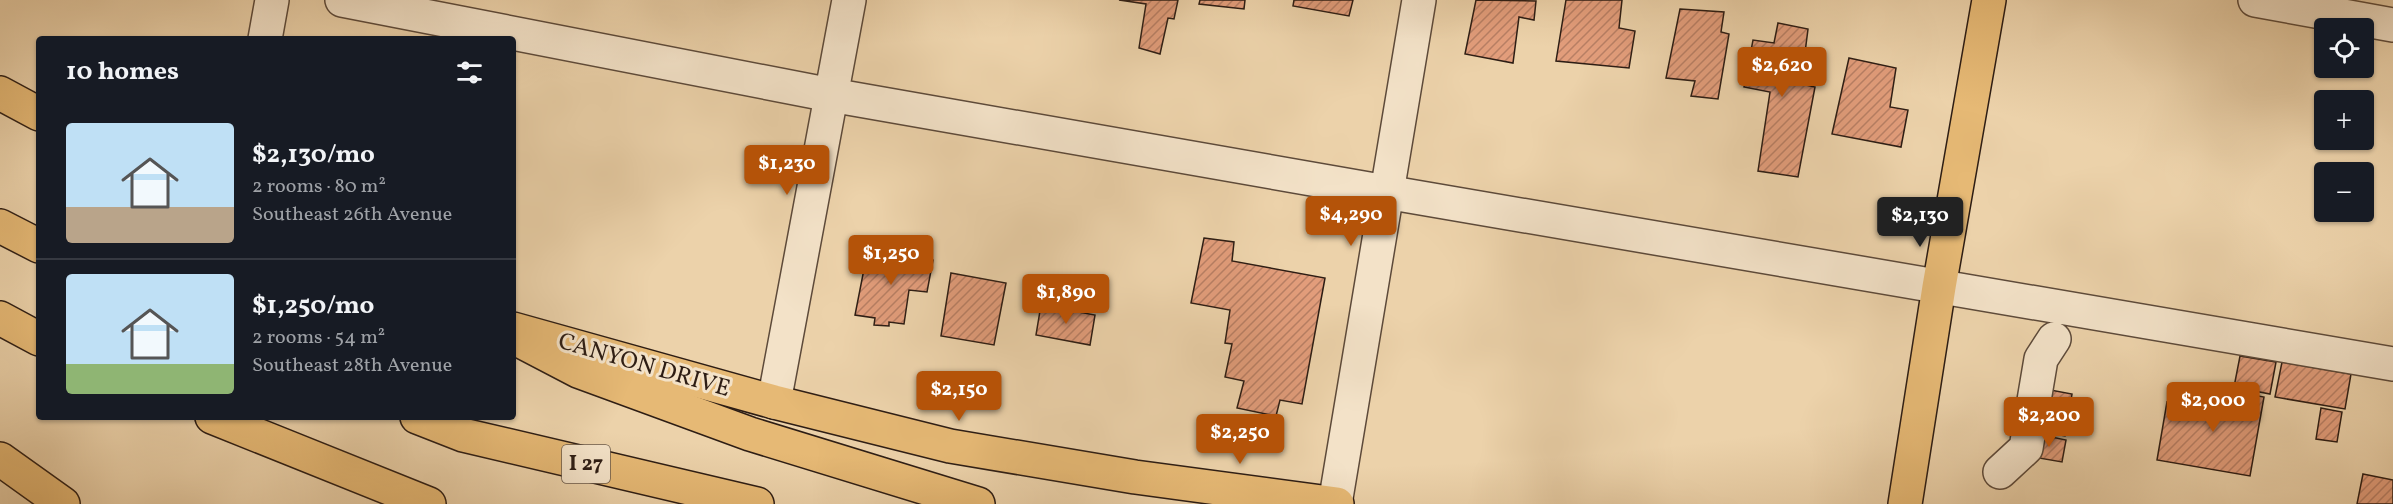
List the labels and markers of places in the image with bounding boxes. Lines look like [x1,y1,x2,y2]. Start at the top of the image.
pin: $2,620 [1733,47,1831,98]
pin: $1,230 [738,145,836,196]
pin: $4,290 [1302,196,1400,247]
pin: $2,130 [1871,197,1969,248]
pin: $1,250 [842,235,940,286]
pin: $1,890 [1017,274,1115,325]
pin: $2,150 [910,371,1008,422]
pin: $2,000 [2164,382,2262,433]
pin: $2,200 [2000,397,2098,448]
pin: $2,250 [1191,414,1289,465]

